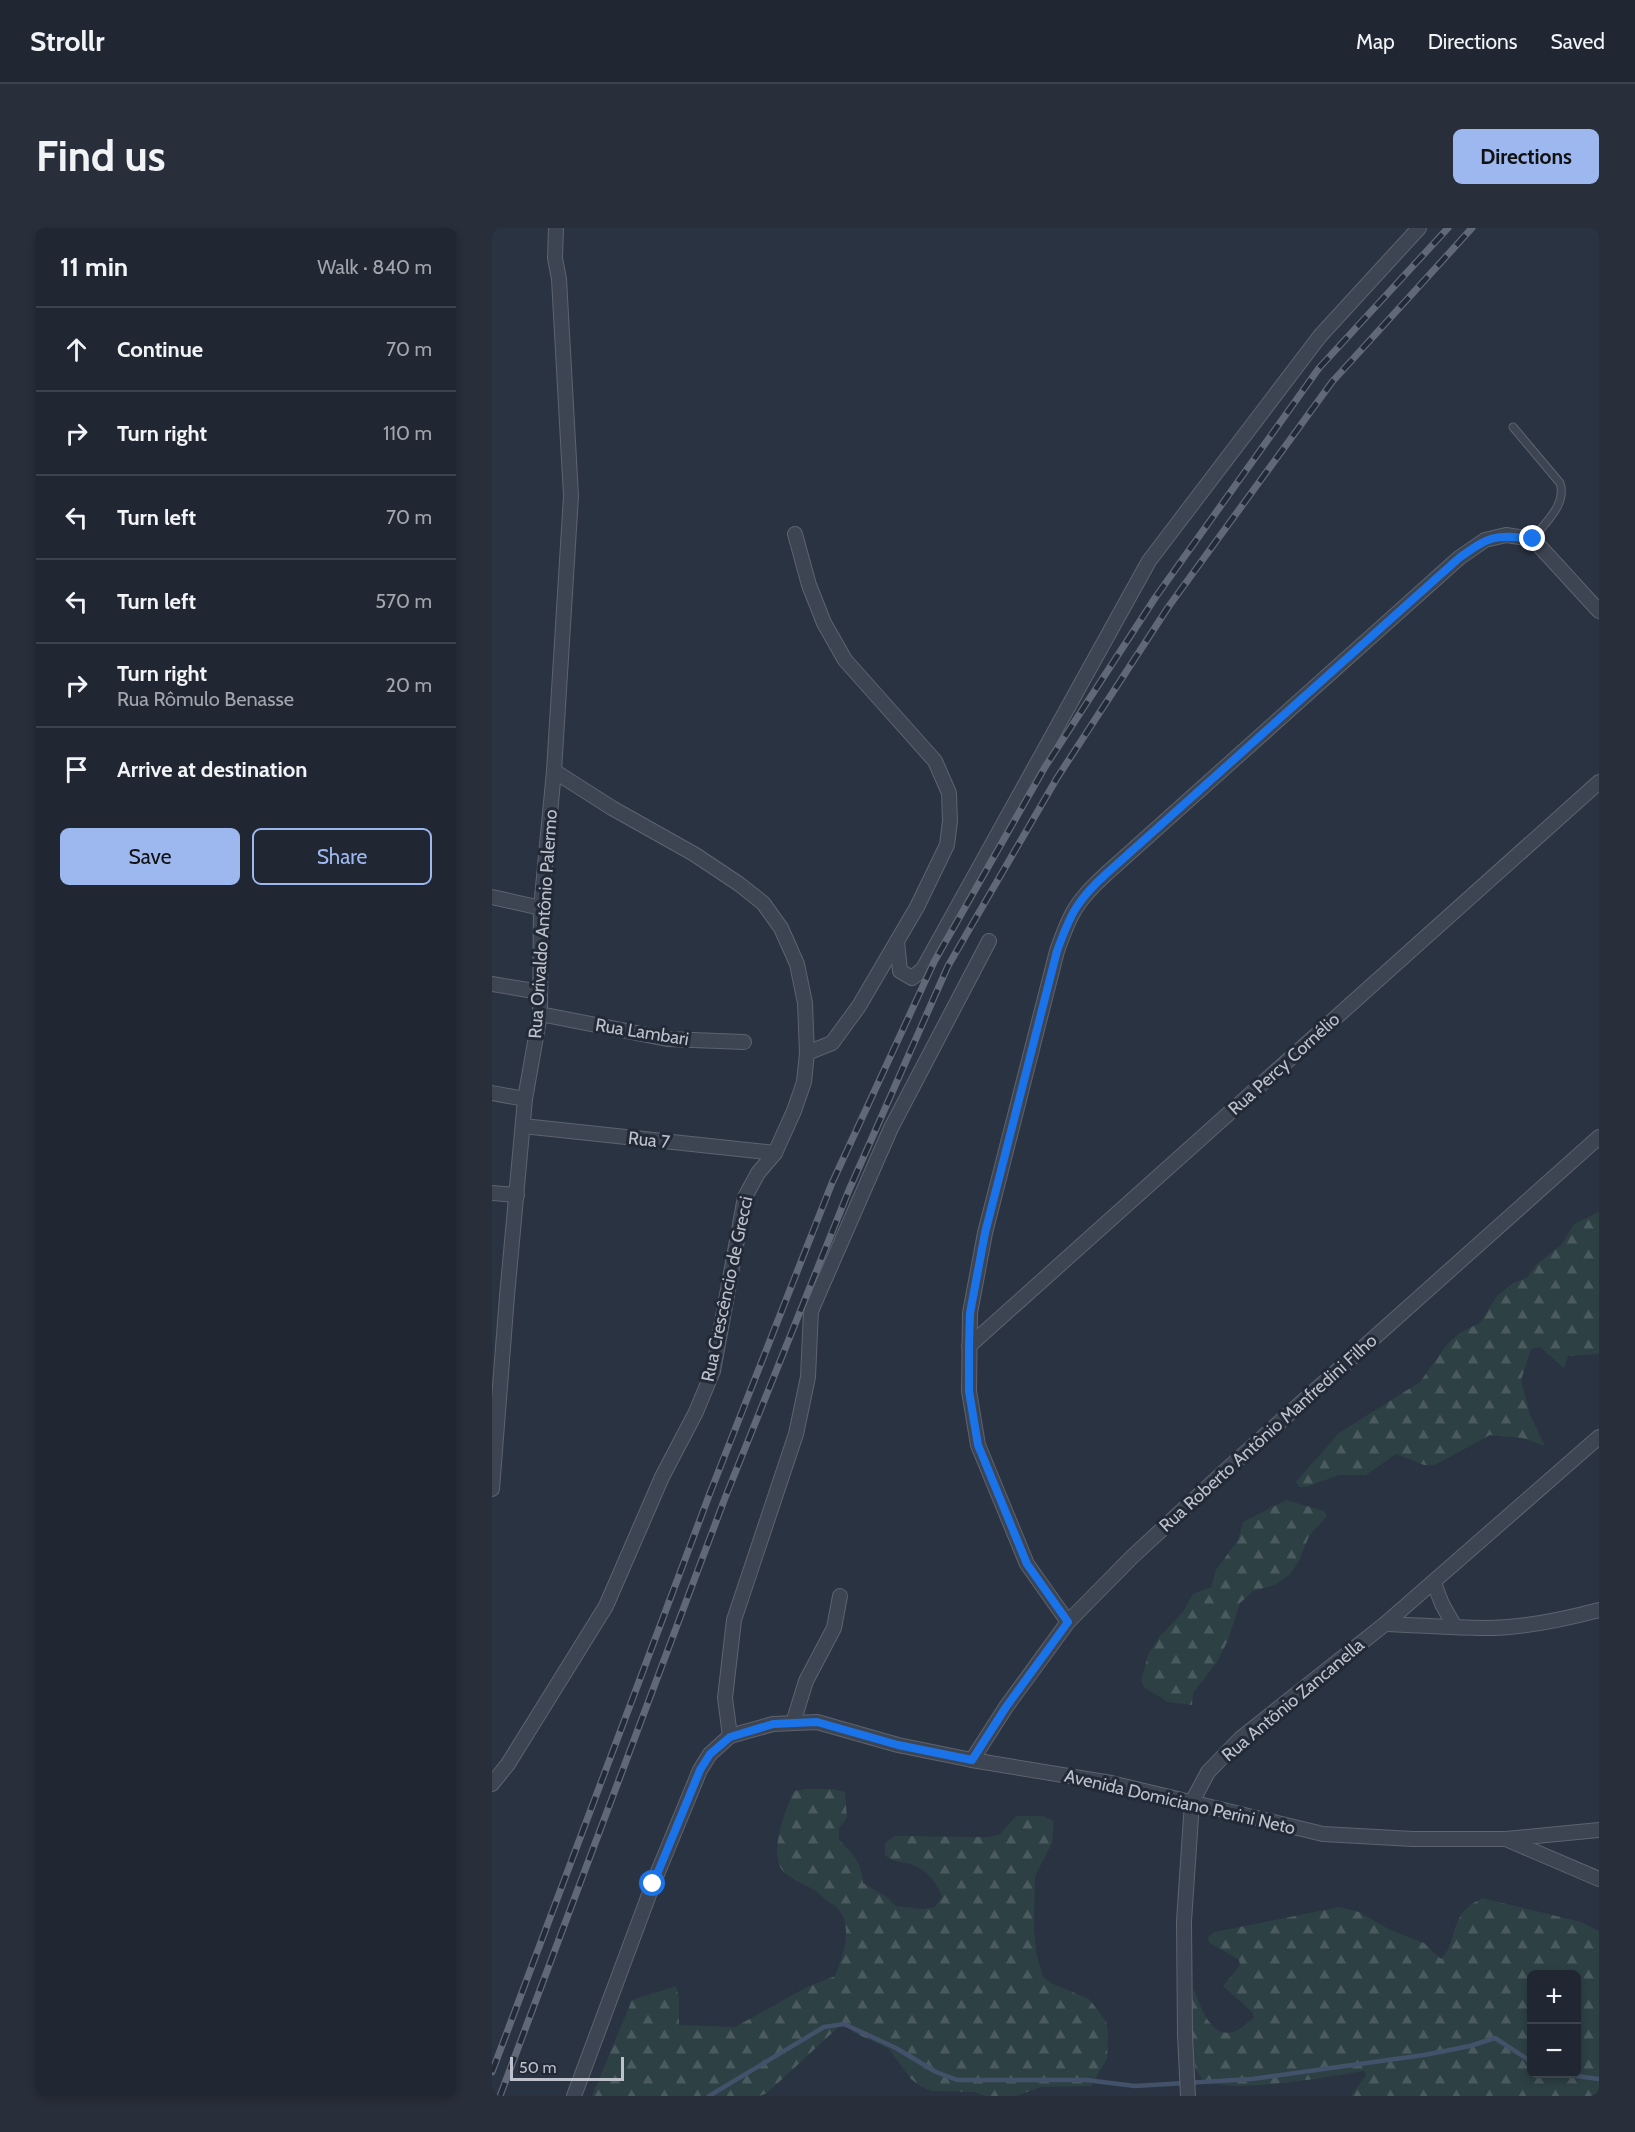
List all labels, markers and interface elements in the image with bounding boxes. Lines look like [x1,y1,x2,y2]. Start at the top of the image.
text: Strollr [30,24,104,58]
text: Map [1356,29,1395,54]
text: Directions [1428,29,1517,54]
text: Saved [1550,29,1605,54]
button: Directions [1453,129,1599,184]
text: Find us [36,130,165,182]
text: 11 min [60,251,128,283]
text: Walk · 840 m [317,255,432,279]
icon: ahead [60,333,93,366]
text: Continue [117,336,203,363]
text: 70 m [386,337,432,361]
icon: right [60,417,93,450]
text: Turn right [117,420,207,447]
text: 110 m [383,421,432,445]
icon: left [60,501,93,534]
text: Turn left [117,504,196,531]
text: 70 m [386,505,432,529]
route end [1519,525,1545,551]
icon: left [60,585,93,618]
text: Turn left [117,588,196,615]
text: 570 m [375,589,432,613]
text: Turn right [117,660,207,687]
icon: right [60,669,93,702]
text: 20 m [386,673,432,697]
text: Rua Rômulo Benasse [117,687,294,711]
icon: arrive [60,753,93,786]
text: Arrive at destination [117,756,307,783]
street label: Rua Orivaldo Antônio Palermo [524,809,562,1039]
button: Save [60,828,240,885]
button: Share [252,828,432,885]
street label: Rua Percy Cornélio [1224,1008,1344,1120]
street label: Rua Lambari [594,1014,690,1050]
street label: Rua 7 [627,1127,671,1153]
street label: Rua Crescêncio de Grecci [697,1194,757,1384]
street label: Rua Roberto Antônio Manfredini Filho [1155,1329,1381,1537]
street label: Rua Antônio Zancanella [1217,1634,1369,1766]
street label: Avenida Domiciano Perini Neto [1062,1765,1298,1839]
route start [639,1870,665,1896]
map controls [1527,1970,1581,2078]
button: + [1527,1970,1581,2024]
button: − [1527,2024,1581,2078]
scale bar [510,2054,624,2082]
text: 50 m [519,2058,556,2077]

